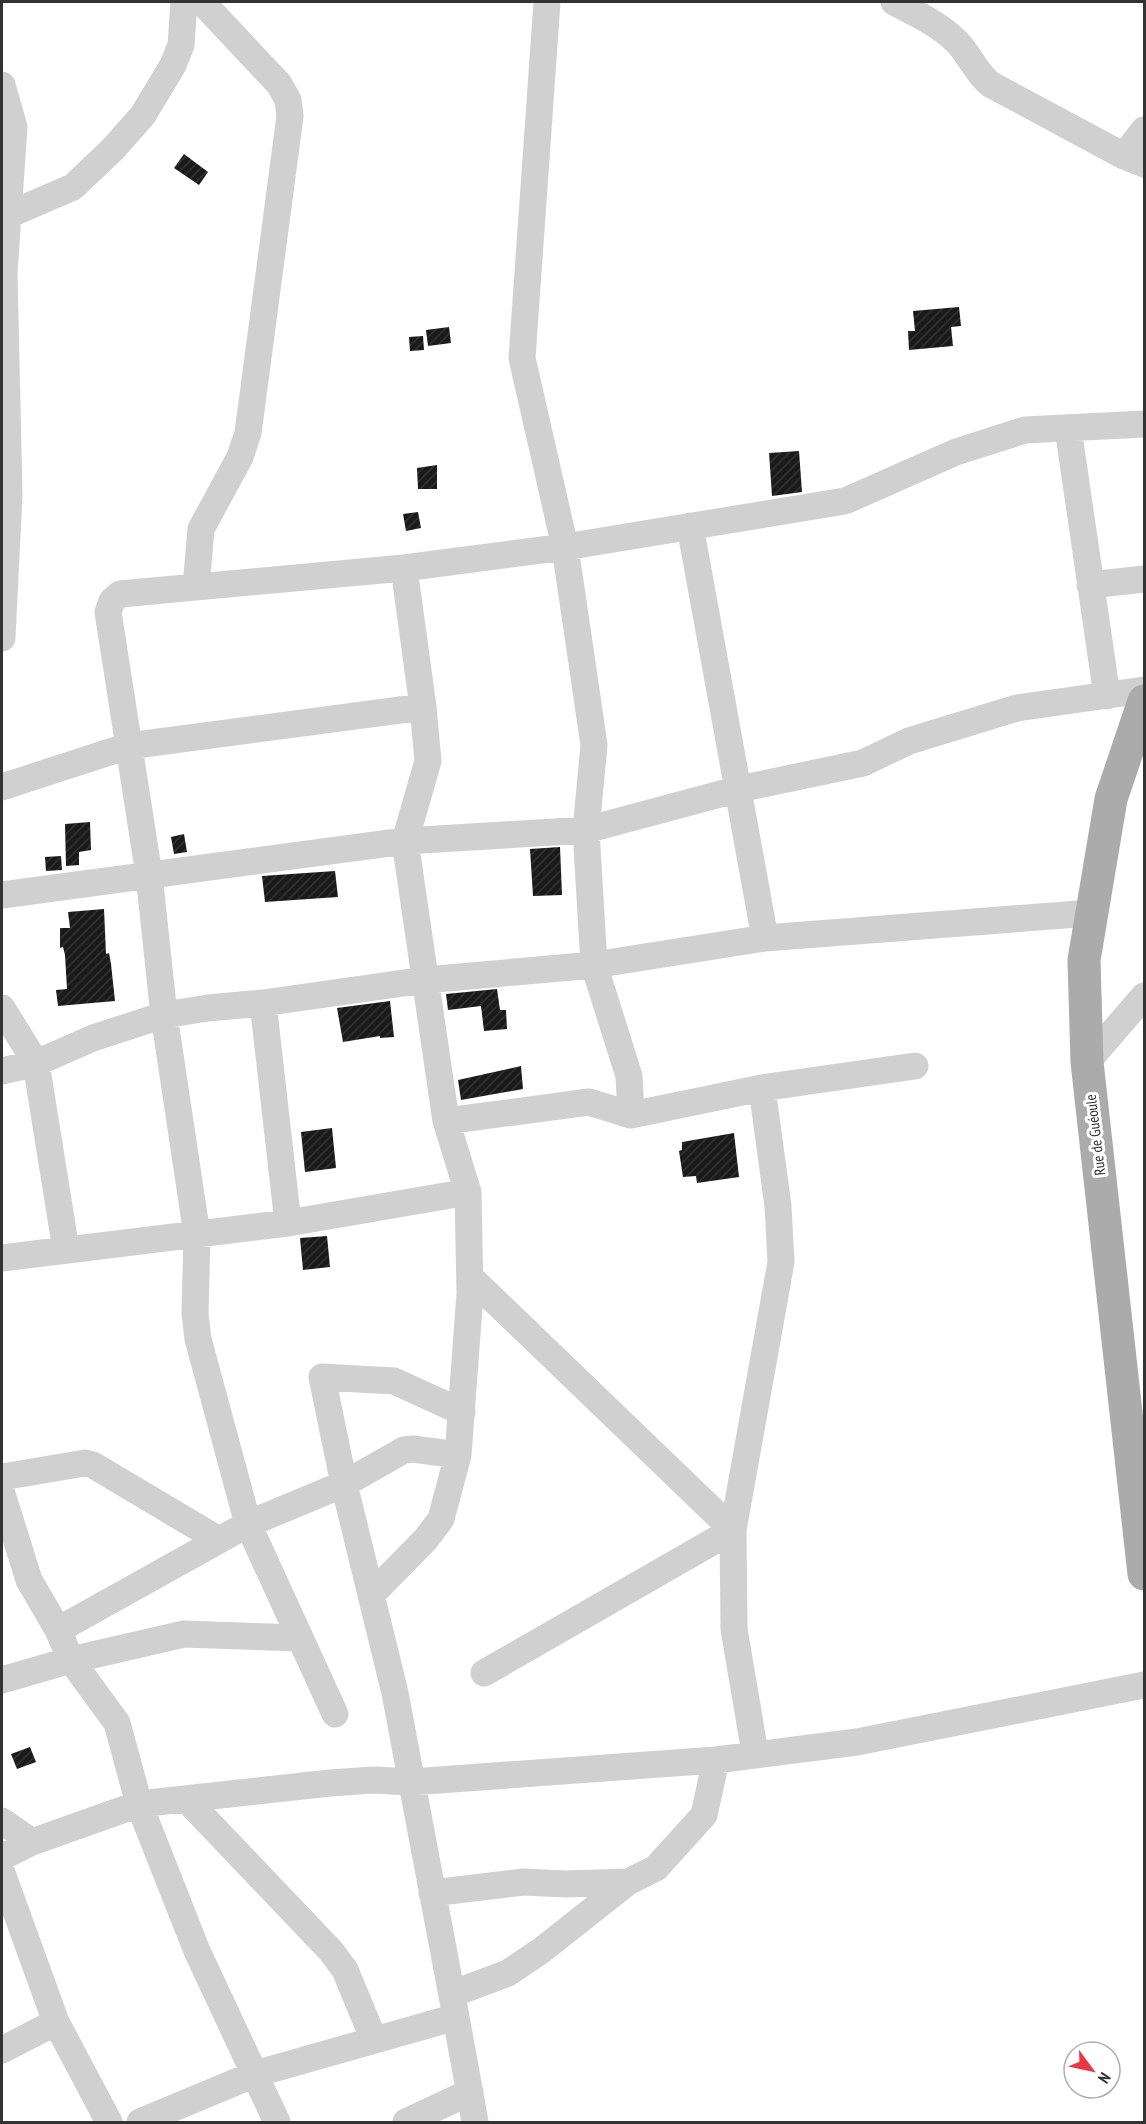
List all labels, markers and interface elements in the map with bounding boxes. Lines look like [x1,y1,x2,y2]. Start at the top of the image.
street label: Rue de Guéoule [1081,1093,1109,1177]
north arrow [1062,2040,1122,2100]
text: N [1094,2069,1115,2087]

